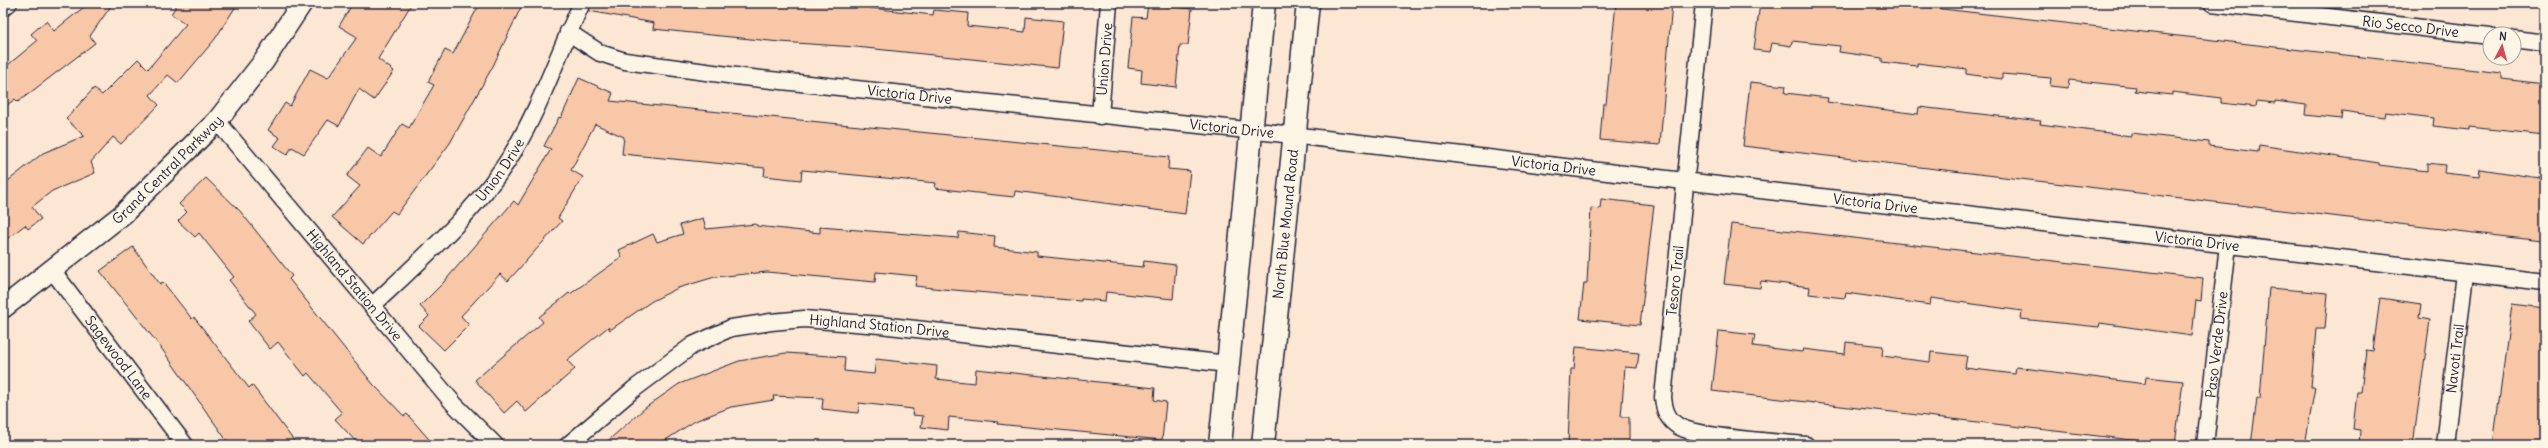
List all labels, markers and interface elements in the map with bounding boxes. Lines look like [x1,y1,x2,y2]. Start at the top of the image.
street label: Rio Secco Drive [2361,12,2460,41]
street label: Union Drive [1093,22,1116,96]
north arrow [2482,26,2522,66]
text: N [2499,29,2508,43]
street label: Victoria Drive [866,81,953,108]
street label: Grand Central Parkway [108,112,227,228]
street label: Victoria Drive [1189,115,1275,142]
street label: Union Drive [472,135,528,205]
street label: North Blue Mound Road [1269,148,1302,300]
street label: Victoria Drive [1510,152,1597,180]
street label: Victoria Drive [1832,190,1919,217]
street label: Highland Station Drive [302,225,406,345]
street label: Victoria Drive [2154,227,2240,255]
street label: Tesoro Trail [1662,245,1688,317]
street label: Paso Verde Drive [2201,290,2232,399]
street label: Highland Station Drive [809,310,950,342]
street label: Sagewood Lane [81,312,156,403]
street label: Navoti Trail [2442,323,2468,394]

